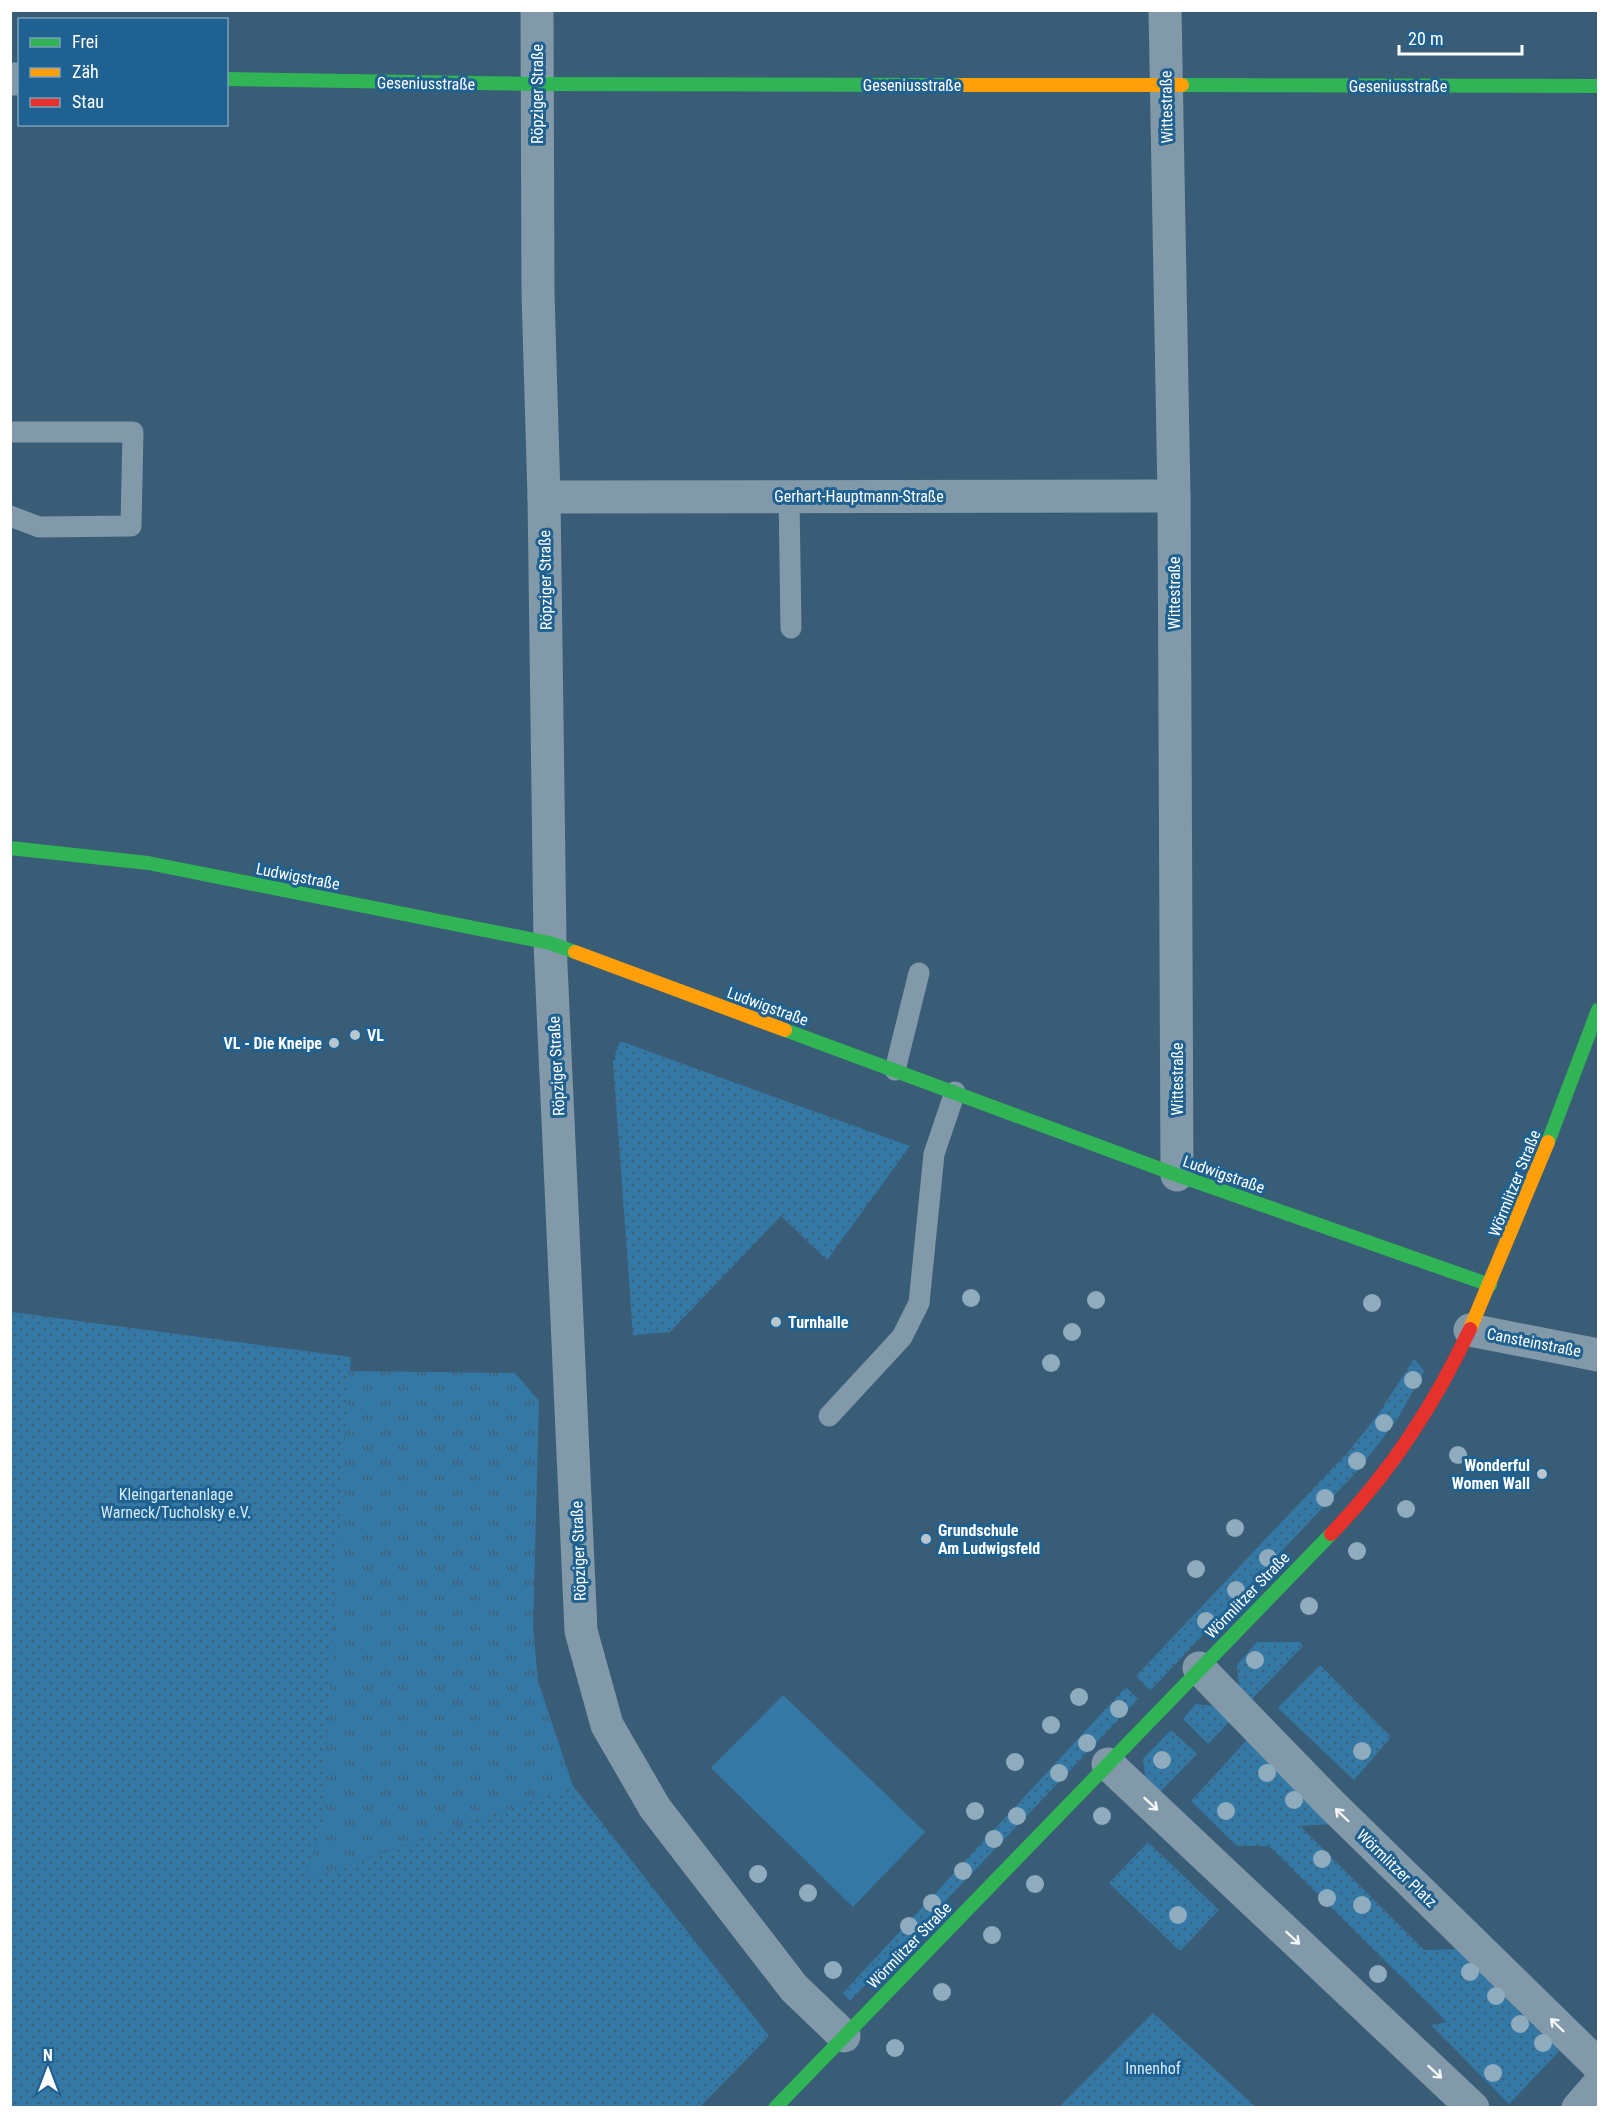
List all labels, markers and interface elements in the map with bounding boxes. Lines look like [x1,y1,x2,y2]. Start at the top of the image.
legend [18,18,228,126]
scale bar [1399,18,1522,56]
text: 20 m [1408,28,1443,49]
text: Frei [72,31,98,52]
street label: Röpziger Straße [528,44,547,144]
text: Zäh [72,61,99,82]
street label: Wittestraße [1156,70,1177,144]
street label: Geseniusstraße [377,73,475,94]
street label: Geseniusstraße [863,76,961,95]
street label: Geseniusstraße [1349,77,1447,96]
text: Stau [72,91,104,112]
street label: Gerhart-Hauptmann-Straße [774,487,944,506]
street label: Röpziger Straße [535,530,556,630]
street label: Wittestraße [1165,557,1184,629]
street label: Ludwigstraße [254,859,341,894]
street label: Ludwigstraße [725,983,811,1030]
street label: Röpziger Straße [544,1016,569,1116]
place label: VL [367,1026,384,1045]
marker: VL [348,1028,362,1042]
place label: VL - Die Kneipe [224,1034,322,1053]
marker: VL - Die Kneipe [327,1036,341,1050]
street label: Wittestraße [1168,1043,1187,1115]
street label: Wörmlitzer Straße [1484,1127,1544,1239]
street label: Ludwigstraße [1181,1152,1267,1197]
place label: Turnhalle [788,1313,849,1332]
marker: Turnhalle [769,1315,783,1329]
street label: Cansteinstraße [1485,1324,1583,1361]
place label: Wonderful Women Wall [1452,1456,1530,1493]
marker: Wonderful Women Wall [1535,1467,1549,1481]
park label: Kleingartenanlage Warneck/Tucholsky e.V. [101,1485,251,1522]
street label: Röpziger Straße [567,1501,590,1601]
place label: Grundschule Am Ludwigsfeld [938,1521,1040,1558]
marker: Grundschule Am Ludwigsfeld [919,1532,933,1546]
street label: Wörmlitzer Straße [1201,1548,1293,1643]
one-way arrow [1143,1797,1158,1811]
one-way arrow [1335,1807,1350,1822]
street label: Wörmlitzer Platz [1353,1825,1441,1911]
street label: Wörmlitzer Straße [863,1898,955,1993]
one-way arrow [1285,1931,1300,1945]
one-way arrow [1549,2017,1564,2032]
north arrow [18,2040,78,2100]
text: N [43,2046,53,2065]
park label: Innenhof [1125,2059,1181,2078]
one-way arrow [1427,2064,1442,2079]

